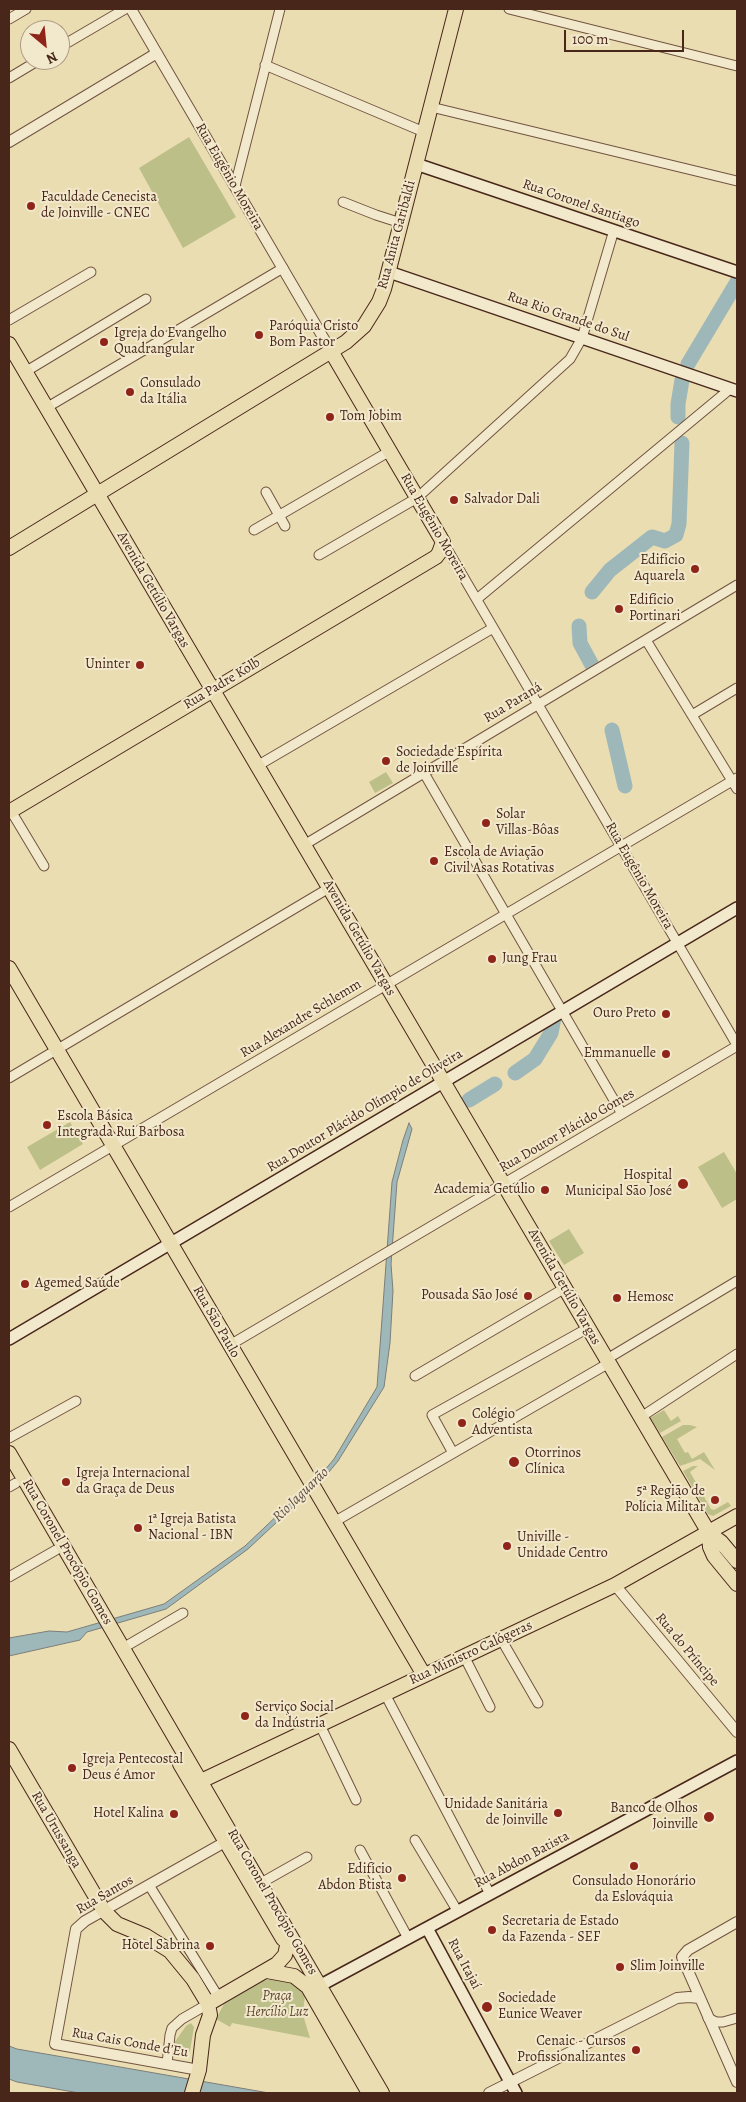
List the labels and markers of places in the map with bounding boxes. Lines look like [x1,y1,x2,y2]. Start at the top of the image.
place label: Faculdade Cenecista de Joinville - CNEC [41,190,157,222]
marker: Faculdade Cenecista de Joinville - CNEC [25,200,37,212]
place label: Paróquia Cristo Bom Pastor [269,319,358,352]
place label: Igreja do Evangelho Quadrangular [114,326,227,358]
marker: Paróquia Cristo Bom Pastor [253,329,265,341]
marker: Igreja do Evangelho Quadrangular [98,336,110,348]
place label: Consulado da Itália [140,376,201,408]
marker: Consulado da Itália [124,386,136,398]
place label: Tom Jobim [340,409,402,425]
marker: Tom Jobim [324,411,336,423]
place label: Salvador Dali [464,492,540,508]
marker: Salvador Dali [448,494,460,506]
place label: Edifício Aquarela [634,553,685,586]
marker: Edifício Aquarela [689,563,701,575]
place label: Edifício Portinari [629,593,680,626]
marker: Edifício Portinari [613,603,625,615]
place label: Uninter [85,657,130,673]
marker: Uninter [134,659,146,671]
place label: Sociedade Espírita de Joinville [396,745,503,778]
marker: Sociedade Espírita de Joinville [380,755,392,767]
place label: Solar Villas-Bôas [496,807,559,840]
marker: Solar Villas-Bôas [480,817,492,829]
place label: Escola de Aviação Civil Asas Rotativas [444,845,555,878]
marker: Escola de Aviação Civil Asas Rotativas [428,855,440,867]
place label: Jung Frau [502,951,557,967]
marker: Jung Frau [486,953,498,965]
place label: Ouro Preto [593,1006,656,1022]
marker: Ouro Preto [660,1008,672,1020]
place label: Emmanuelle [584,1046,656,1062]
marker: Emmanuelle [660,1048,672,1060]
place label: Escola Básica Integrada Rui Barbosa [57,1109,185,1142]
marker: Escola Básica Integrada Rui Barbosa [41,1119,53,1131]
place label: Hospital Municipal São José [565,1168,672,1200]
marker: Hospital Municipal São José [676,1177,690,1191]
place label: Academia Getúlio [434,1182,535,1198]
marker: Academia Getúlio [539,1184,551,1196]
place label: Agemed Saúde [35,1276,120,1292]
marker: Agemed Saúde [19,1278,31,1290]
place label: Pousada São José [421,1288,518,1304]
marker: Pousada São José [522,1290,534,1302]
place label: Hemosc [627,1290,674,1306]
marker: Hemosc [611,1292,623,1304]
place label: Colégio Adventista [472,1407,533,1440]
marker: Colégio Adventista [456,1417,468,1429]
place label: Otorrinos Clínica [525,1446,581,1478]
marker: Otorrinos Clínica [507,1455,521,1469]
place label: Igreja Internacional da Graça de Deus [76,1466,190,1498]
marker: Igreja Internacional da Graça de Deus [60,1476,72,1488]
place label: 5ª Região de Polícia Militar [625,1484,705,1516]
marker: 5ª Região de Polícia Militar [709,1494,721,1506]
place label: 1ª Igreja Batista Nacional - IBN [148,1512,236,1544]
marker: 1ª Igreja Batista Nacional - IBN [132,1522,144,1534]
place label: Univille - Unidade Centro [517,1530,608,1562]
marker: Univille - Unidade Centro [501,1540,513,1552]
place label: Serviço Social da Indústria [255,1700,334,1732]
marker: Serviço Social da Indústria [239,1710,251,1722]
place label: Igreja Pentecostal Deus é Amor [82,1752,183,1784]
marker: Igreja Pentecostal Deus é Amor [66,1762,78,1774]
place label: Unidade Sanitária de Joinville [444,1797,548,1830]
place label: Banco de Olhos Joinville [610,1801,698,1834]
place label: Hotel Kalina [93,1806,164,1822]
marker: Unidade Sanitária de Joinville [552,1807,564,1819]
marker: Hotel Kalina [168,1808,180,1820]
marker: Banco de Olhos Joinville [702,1810,716,1824]
marker: Consulado Honorário da Eslováquia [628,1860,640,1872]
place label: Edifício Abdon Btista [318,1862,392,1894]
marker: Edifício Abdon Btista [396,1872,408,1884]
place label: Consulado Honorário da Eslováquia [572,1874,696,1906]
place label: Secretaria de Estado da Fazenda - SEF [502,1914,619,1946]
marker: Secretaria de Estado da Fazenda - SEF [486,1924,498,1936]
place label: Hotel Sabrina [121,1938,200,1954]
marker: Hotel Sabrina [204,1940,216,1952]
place label: Slim Joinville [630,1959,705,1975]
marker: Slim Joinville [614,1961,626,1973]
place label: Sociedade Eunice Weaver [498,1991,582,2024]
marker: Sociedade Eunice Weaver [480,2000,494,2014]
place label: Cenaic - Cursos Profissionalizantes [517,2034,626,2066]
marker: Cenaic - Cursos Profissionalizantes [630,2044,642,2056]

